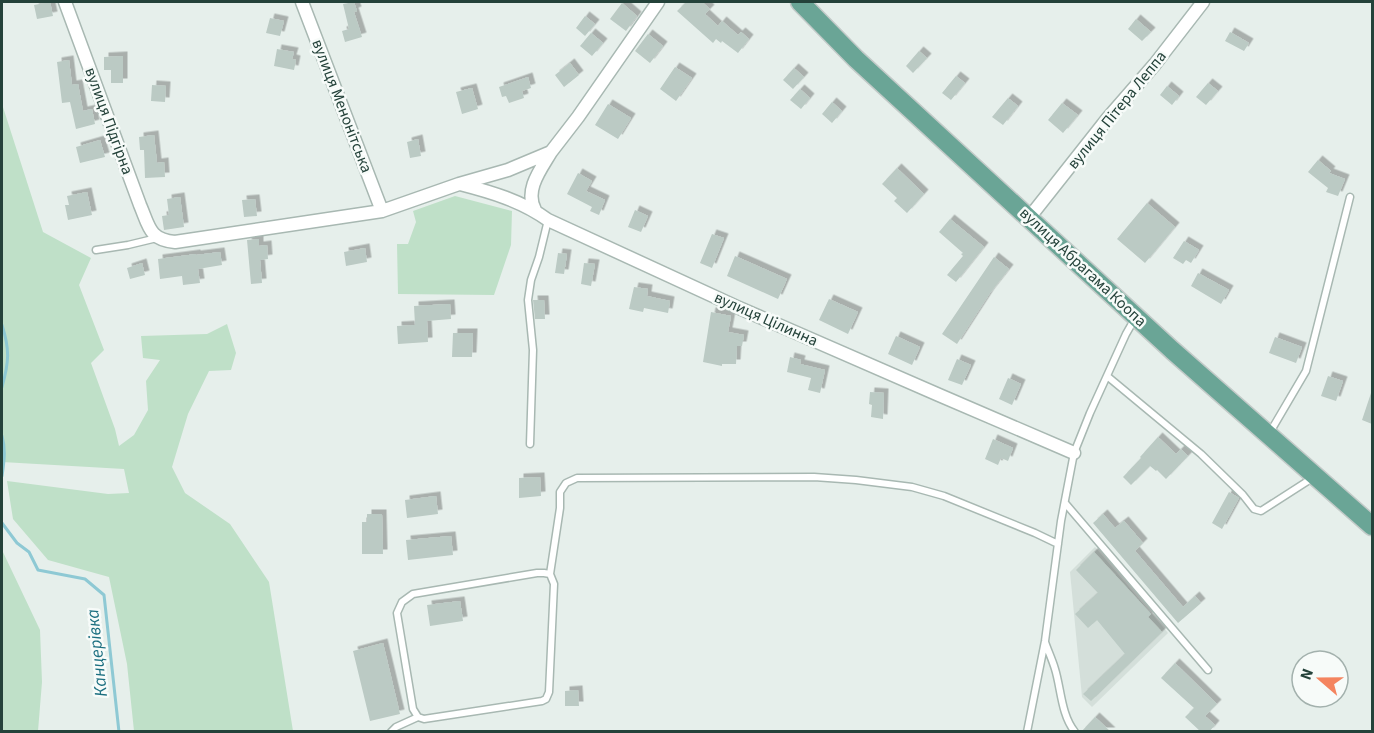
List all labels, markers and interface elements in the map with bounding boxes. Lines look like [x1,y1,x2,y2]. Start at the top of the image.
street label: вулиця Менонітська [306,36,378,176]
street label: вулиця Пітера Леппа [1062,46,1172,174]
street label: вулиця Підгірна [79,64,139,178]
street label: вулиця Абрагама Коопа [1015,202,1151,332]
street label: вулиця Цілинна [711,286,821,352]
water label: Канцерівка [80,608,114,698]
north arrow [1290,649,1350,709]
text: N [1295,665,1319,683]

